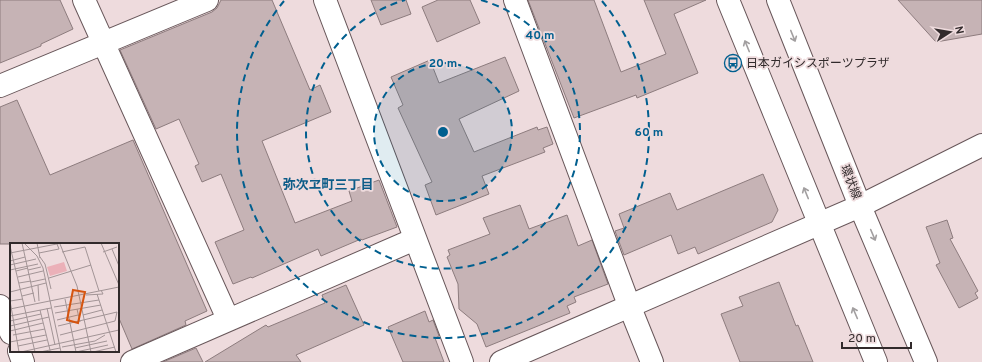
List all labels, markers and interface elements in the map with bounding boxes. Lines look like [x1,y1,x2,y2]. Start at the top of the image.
north arrow [930,12,970,52]
text: N [951,25,966,35]
text: 40 m [525,28,555,44]
one-way arrow [789,30,797,42]
one-way arrow [742,41,750,53]
bus stop icon: 日本ガイシスポーツプラザ [723,53,743,73]
text: 20 m [429,56,457,72]
place label: 日本ガイシスポーツプラザ [746,56,890,72]
centre of rings [436,125,450,139]
text: 60 m [635,125,663,141]
street label: 環状線 [836,163,864,202]
district label: 弥次ヱ町三丁目 [282,177,374,194]
one-way arrow [801,187,809,199]
one-way arrow [869,228,877,240]
inset map [10,243,119,352]
one-way arrow [851,308,859,320]
scale bar [842,324,911,350]
text: 20 m [848,331,876,347]

